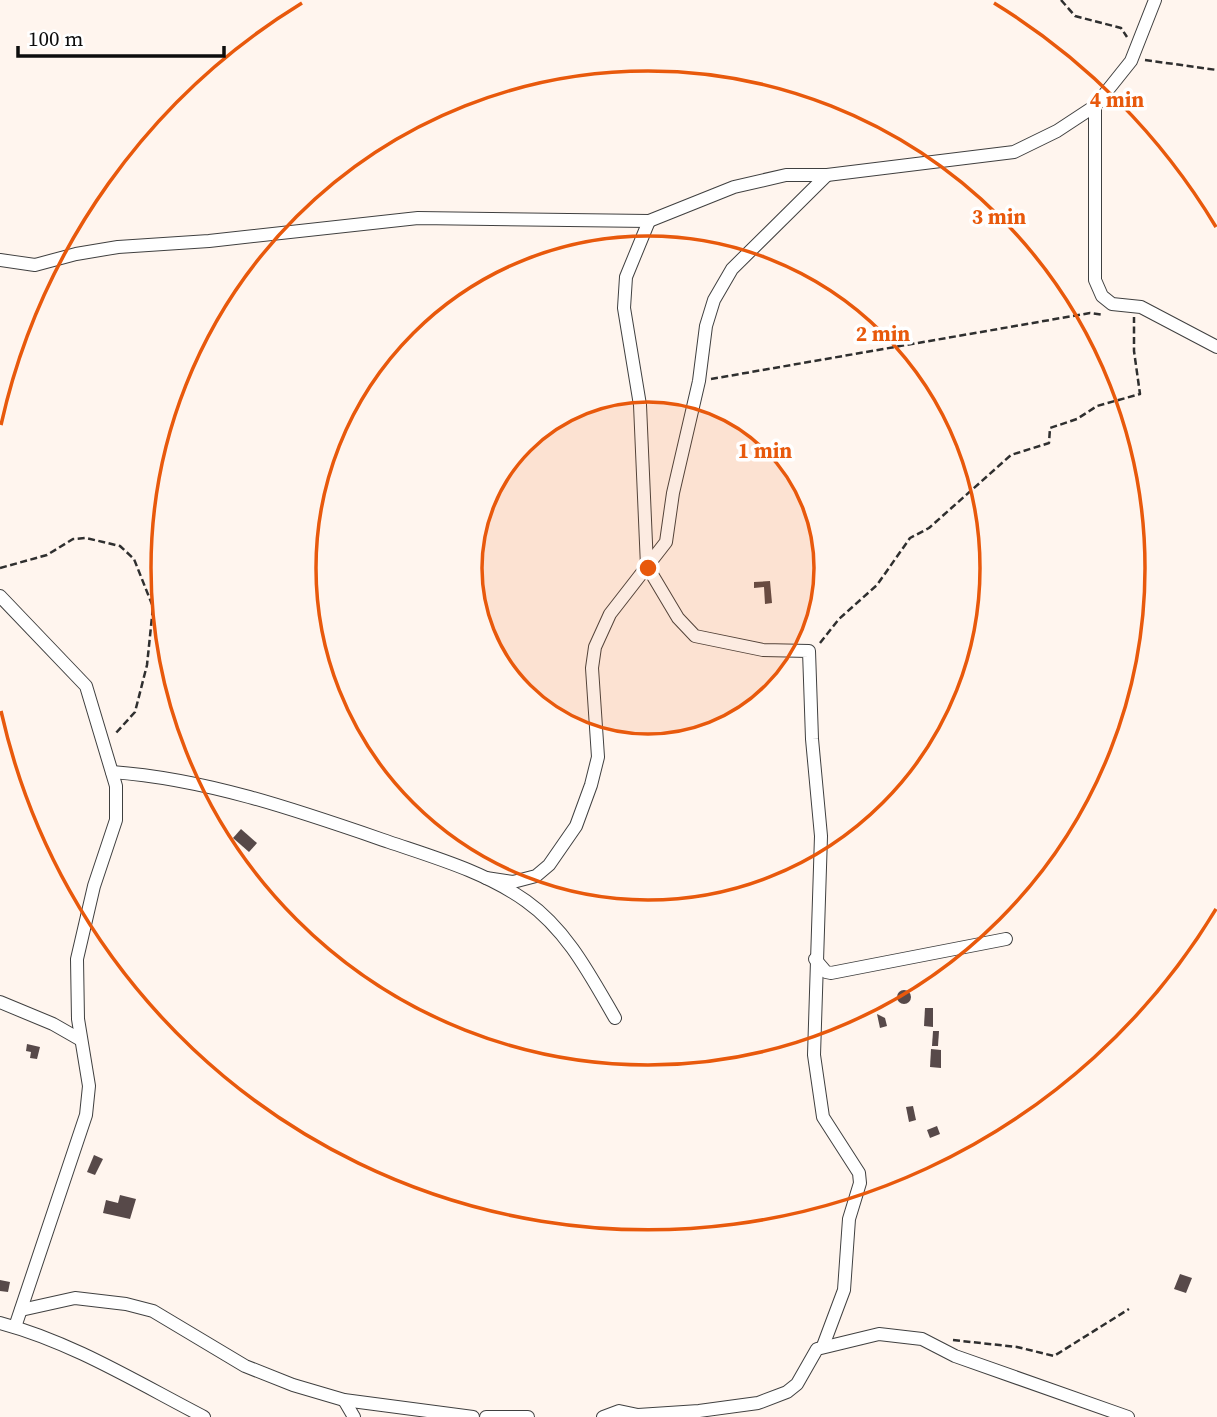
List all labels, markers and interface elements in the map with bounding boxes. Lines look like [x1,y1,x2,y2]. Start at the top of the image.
scale bar [18,14,224,58]
text: 100 m [28,24,83,53]
text: 4 min [1090,85,1144,114]
text: 3 min [972,202,1026,231]
text: 2 min [856,319,910,348]
text: 1 min [738,436,792,465]
centre of rings [636,556,660,580]

